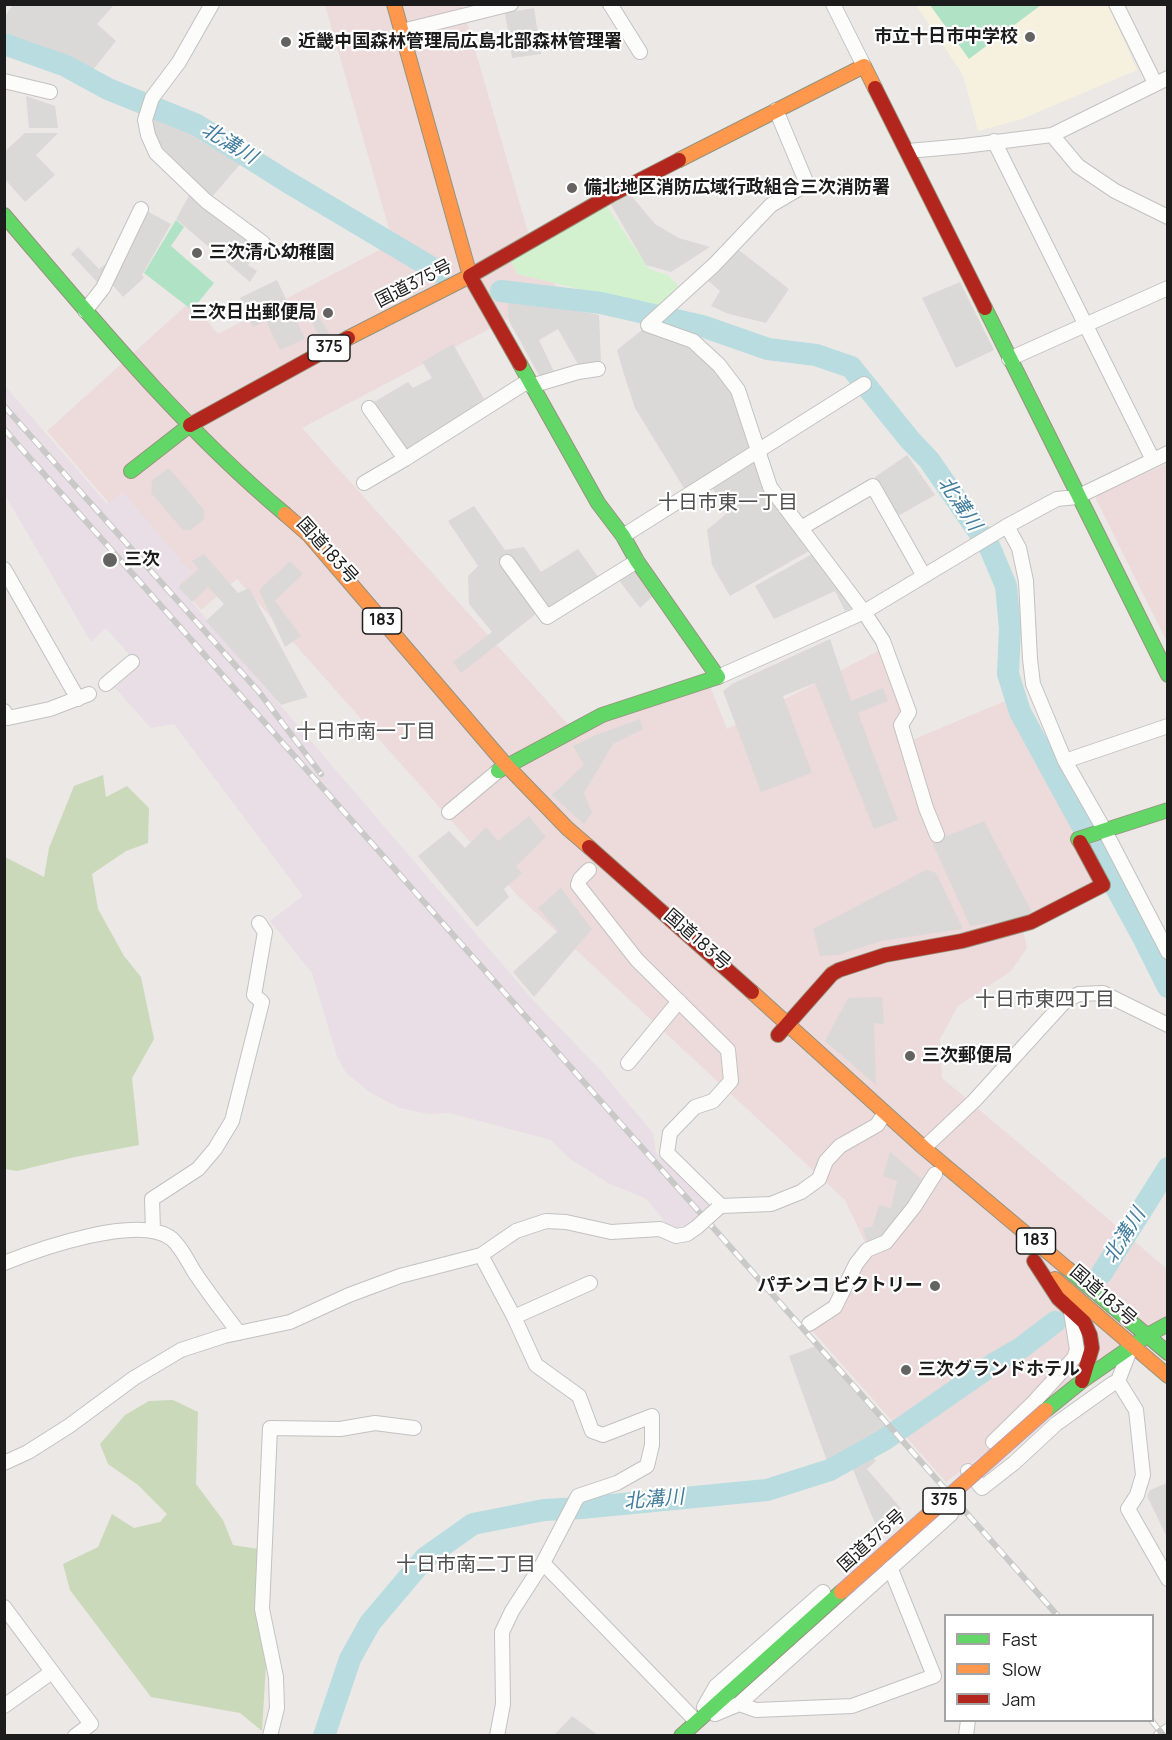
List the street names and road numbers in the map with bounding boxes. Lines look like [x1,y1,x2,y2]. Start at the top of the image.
street label: 国道375号 [372,255,456,313]
road number: 375 [308,335,350,361]
street label: 国道183号 [292,514,362,588]
road number: 183 [362,608,401,634]
street label: 国道183号 [659,905,735,975]
road number: 183 [1016,1228,1056,1254]
street label: 国道183号 [1065,1261,1141,1331]
road number: 375 [923,1488,965,1514]
street label: 国道375号 [834,1505,910,1577]

